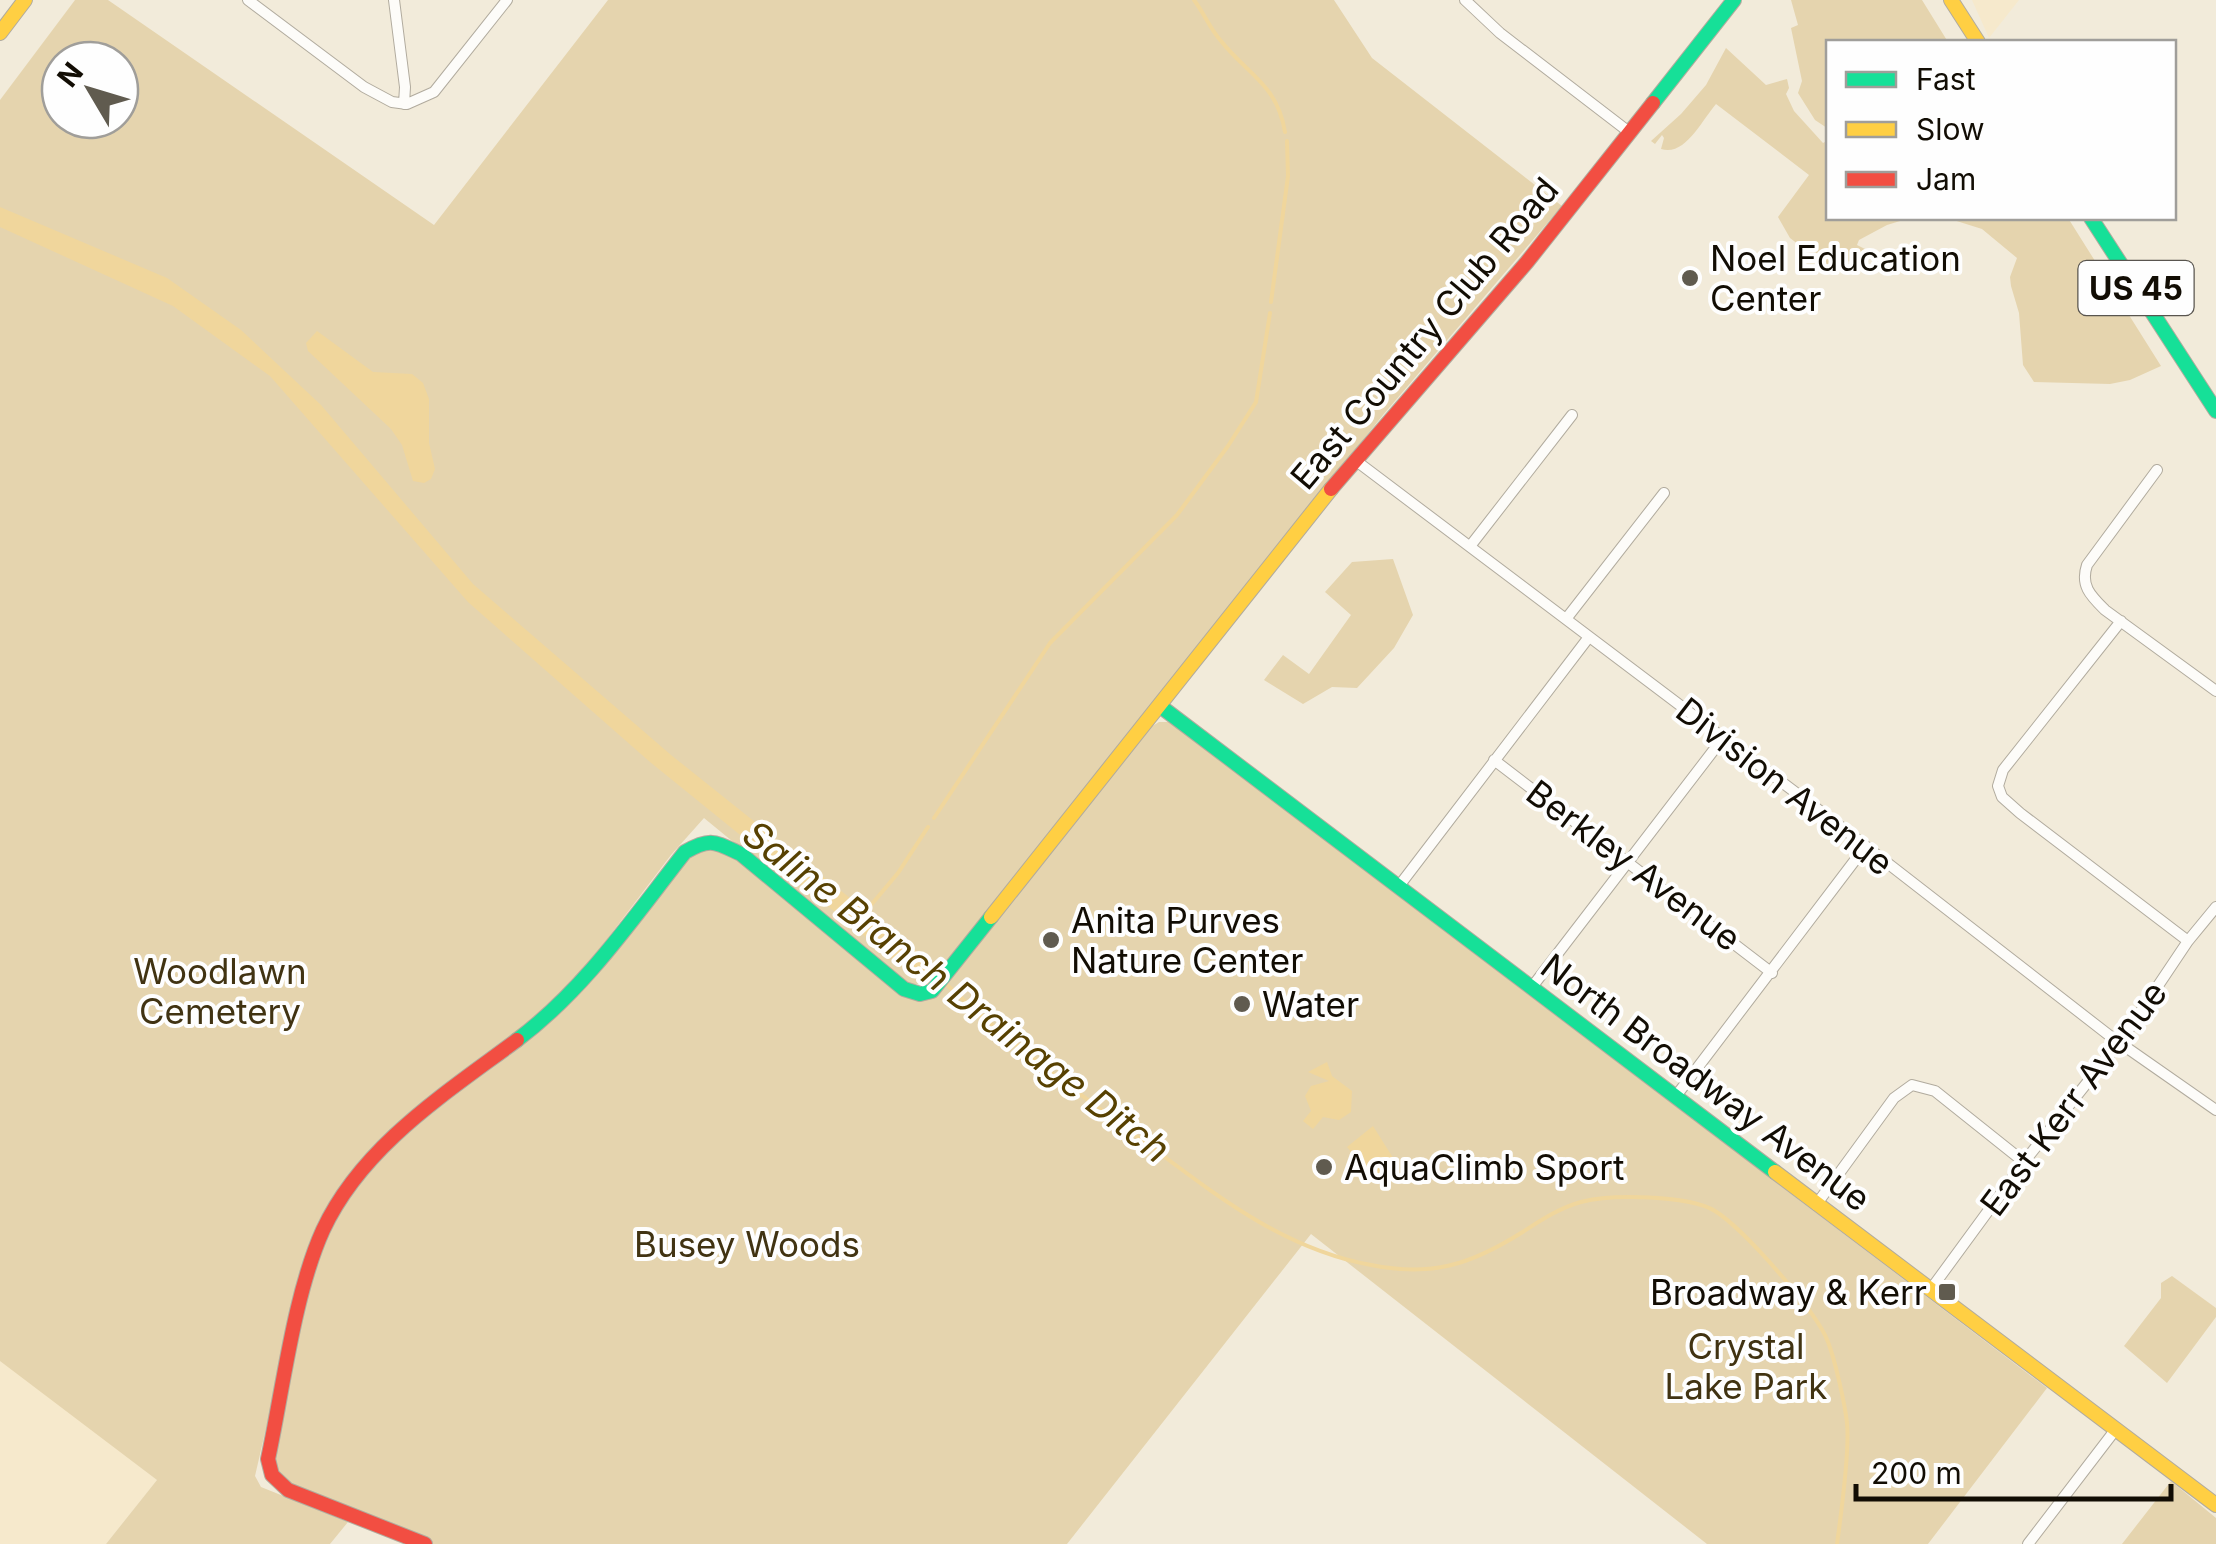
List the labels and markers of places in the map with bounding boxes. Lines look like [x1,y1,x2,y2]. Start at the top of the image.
place label: Noel Education Center [1710,237,1961,319]
marker: Noel Education Center [1679,267,1701,289]
place label: Anita Purves Nature Center [1071,899,1303,981]
marker: Anita Purves Nature Center [1040,929,1062,951]
place label: Water [1262,983,1359,1025]
marker: Water [1231,993,1253,1015]
place label: AquaClimb Sport [1344,1146,1624,1188]
marker: AquaClimb Sport [1313,1156,1335,1178]
place label: Broadway & Kerr [1650,1271,1927,1313]
marker: Broadway & Kerr [1936,1281,1958,1303]

